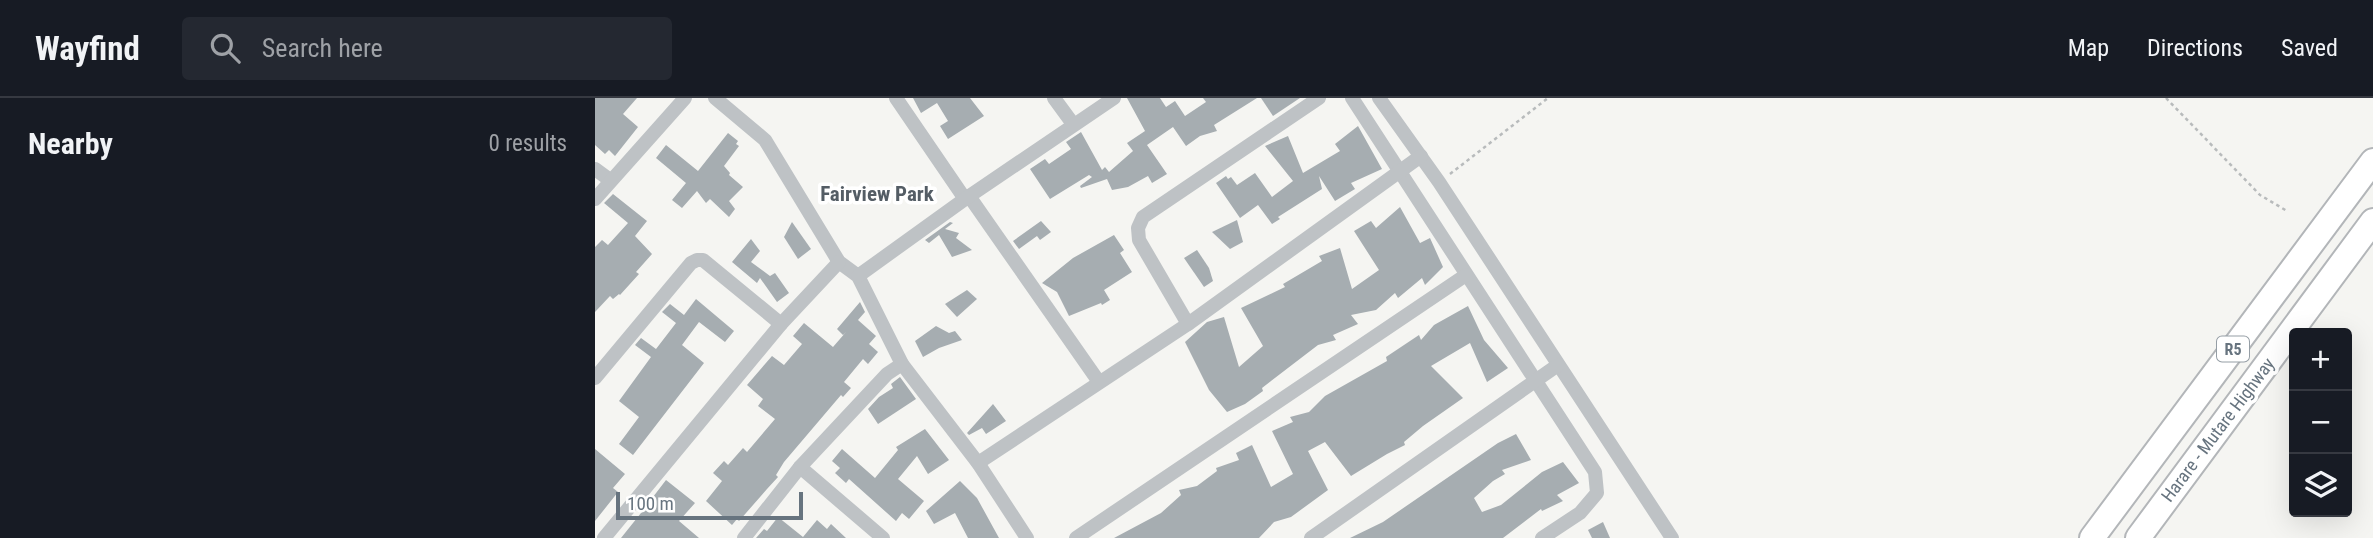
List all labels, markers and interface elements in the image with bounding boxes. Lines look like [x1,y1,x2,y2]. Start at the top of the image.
search box [182,17,672,80]
text: Wayfind [35,29,140,68]
icon: search [206,29,244,67]
text: Search here [262,33,383,63]
text: Map [2068,34,2109,62]
text: Directions [2147,34,2243,62]
text: Saved [2281,34,2338,62]
text: Nearby [28,126,113,161]
text: 0 results [489,130,567,157]
district label: Fairview Park [820,182,935,206]
map controls [2289,328,2352,517]
button: + [2289,328,2352,391]
road number: R5 [2217,336,2249,362]
street label: Harare - Mutare Highway [2157,353,2279,506]
button: − [2289,391,2352,454]
button: layers [2289,454,2352,517]
scale bar [616,489,803,521]
text: 100 m [627,492,674,515]

